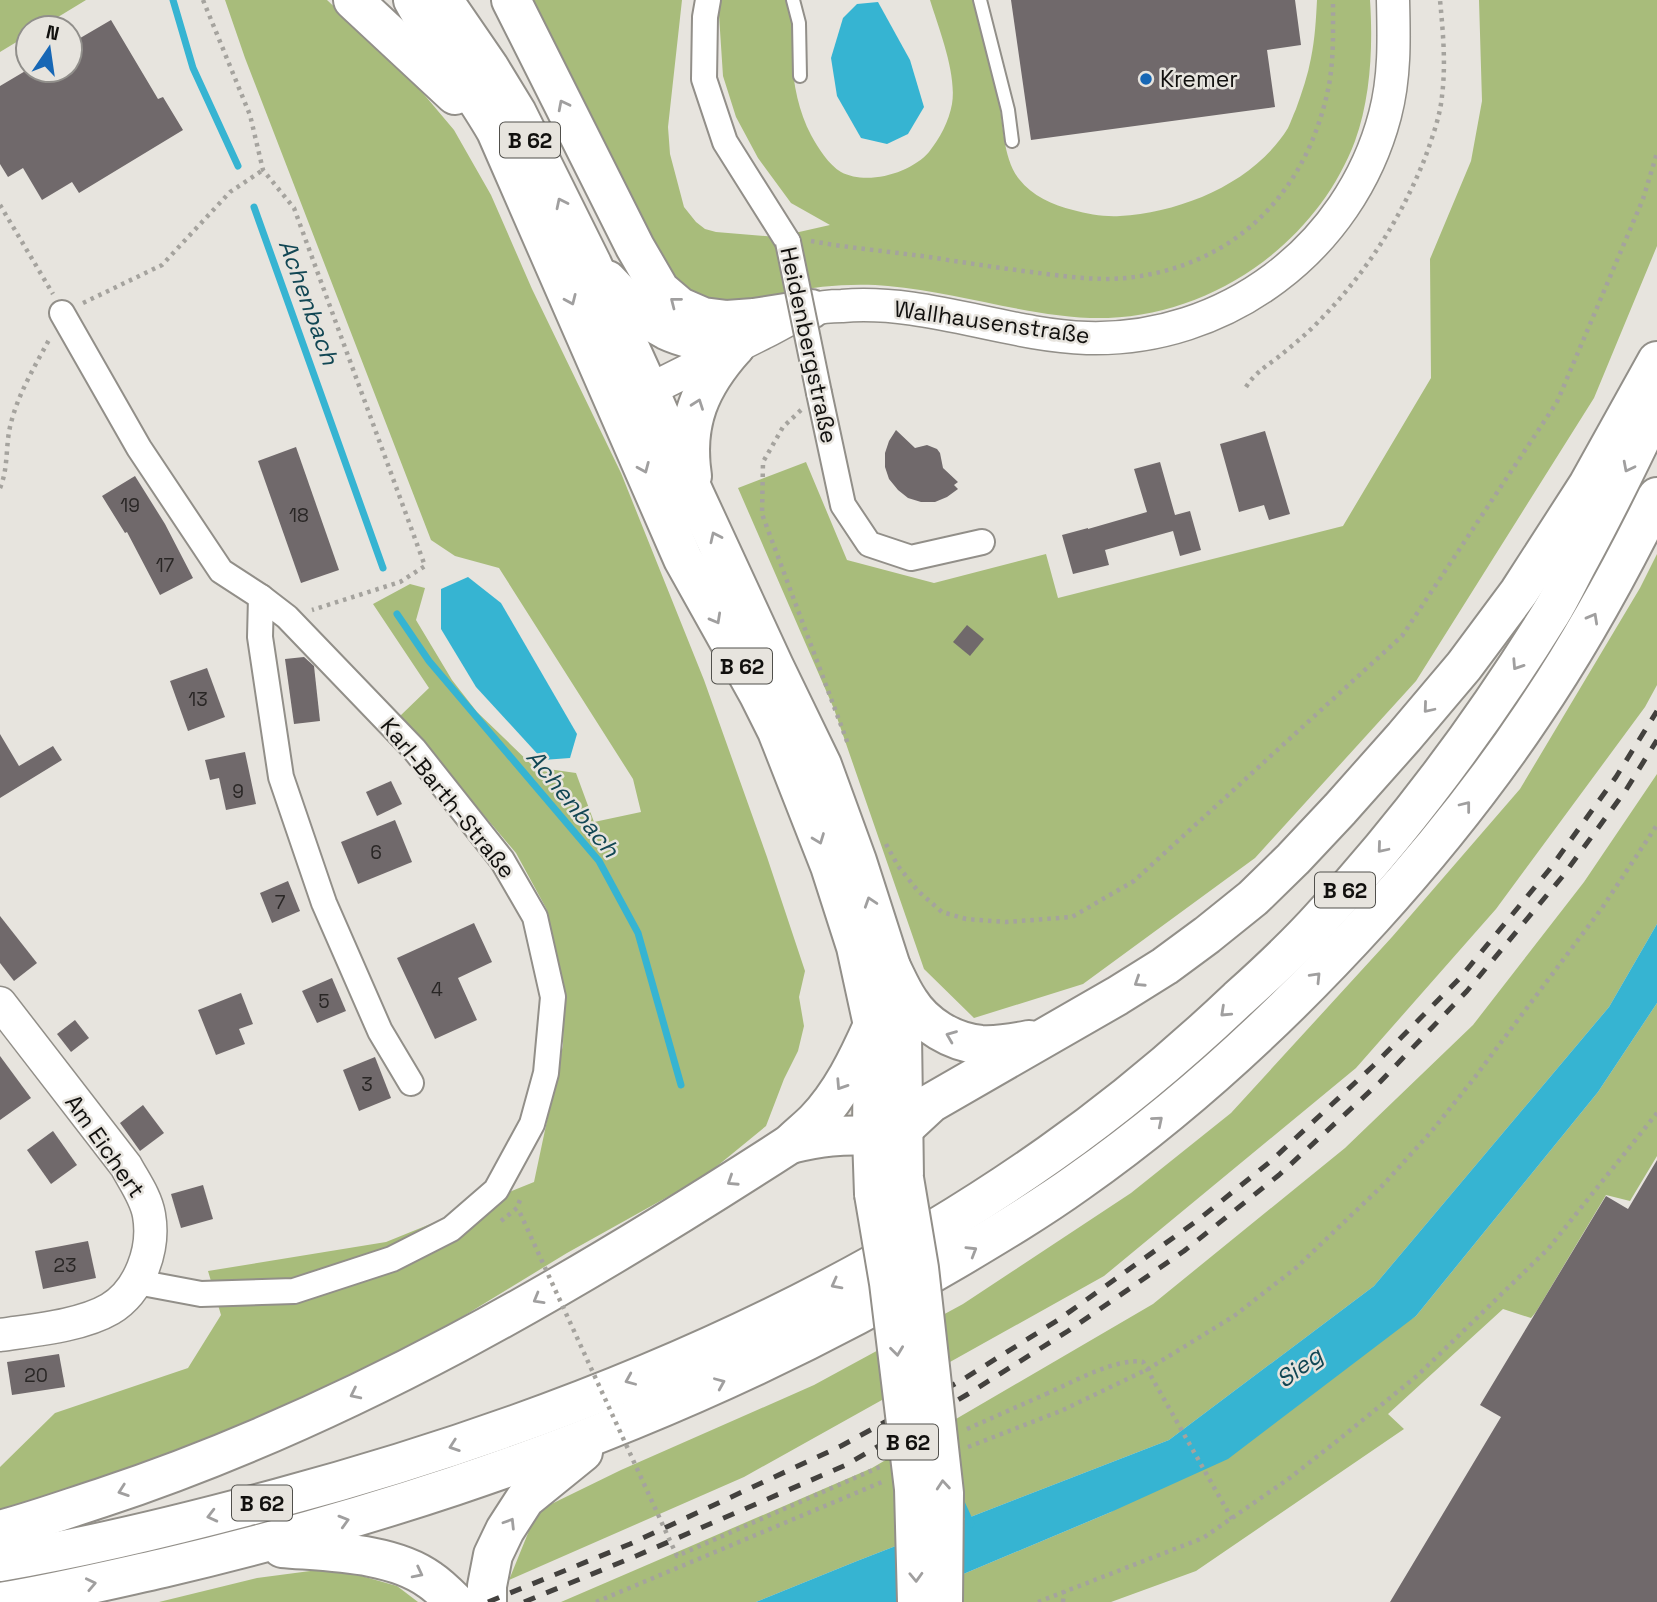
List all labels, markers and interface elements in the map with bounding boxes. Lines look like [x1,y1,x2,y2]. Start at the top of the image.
north arrow [14,14,84,84]
text: N [44,19,62,47]
place label: Kremer [1160,64,1238,94]
marker: Kremer [1138,71,1154,87]
one-way arrow [558,100,572,112]
road number: B 62 [500,122,560,158]
one-way arrow [556,198,570,210]
water label: Achenbach [272,235,346,370]
street label: Heidenbergstraße [774,244,844,446]
one-way arrow [563,293,577,306]
street label: Wallhausenstraße [892,293,1092,351]
one-way arrow [670,297,682,310]
one-way arrow [690,398,704,410]
one-way arrow [1622,459,1636,472]
one-way arrow [636,461,650,474]
house number: 19 [120,493,140,518]
house number: 18 [289,503,309,528]
one-way arrow [709,532,723,544]
house number: 17 [156,553,175,578]
one-way arrow [708,612,721,624]
one-way arrow [1585,613,1598,625]
road number: B 62 [712,648,772,684]
one-way arrow [1512,657,1525,670]
house number: 13 [188,687,208,712]
one-way arrow [1424,700,1436,713]
street label: Karl-Barth-Straße [374,711,522,885]
water label: Achenbach [520,742,627,865]
house number: 9 [232,779,244,804]
one-way arrow [1457,802,1470,814]
one-way arrow [811,832,825,844]
one-way arrow [1378,839,1390,852]
house number: 6 [370,840,382,865]
road number: B 62 [1315,872,1375,908]
house number: 7 [275,890,286,915]
one-way arrow [864,897,879,909]
one-way arrow [1307,972,1320,985]
one-way arrow [1134,974,1147,987]
house number: 4 [431,977,443,1002]
house number: 5 [318,989,330,1014]
one-way arrow [1220,1004,1233,1016]
one-way arrow [946,1030,958,1044]
house number: 3 [361,1072,373,1097]
one-way arrow [837,1077,850,1090]
street label: Am Eichert [58,1088,152,1204]
one-way arrow [1150,1117,1163,1129]
one-way arrow [727,1173,740,1186]
one-way arrow [964,1246,977,1259]
house number: 23 [54,1253,76,1278]
one-way arrow [831,1276,843,1289]
one-way arrow [533,1291,545,1304]
water label: Sieg [1270,1339,1330,1394]
one-way arrow [890,1345,905,1357]
house number: 20 [24,1363,48,1388]
one-way arrow [625,1371,637,1385]
one-way arrow [713,1377,725,1391]
one-way arrow [350,1386,362,1400]
road number: B 62 [878,1424,938,1460]
one-way arrow [448,1438,460,1452]
one-way arrow [935,1479,950,1491]
one-way arrow [117,1483,129,1497]
road number: B 62 [232,1486,292,1520]
one-way arrow [206,1508,218,1522]
one-way arrow [338,1514,350,1529]
one-way arrow [501,1518,514,1531]
one-way arrow [411,1564,423,1578]
one-way arrow [909,1572,924,1583]
one-way arrow [85,1578,97,1593]

